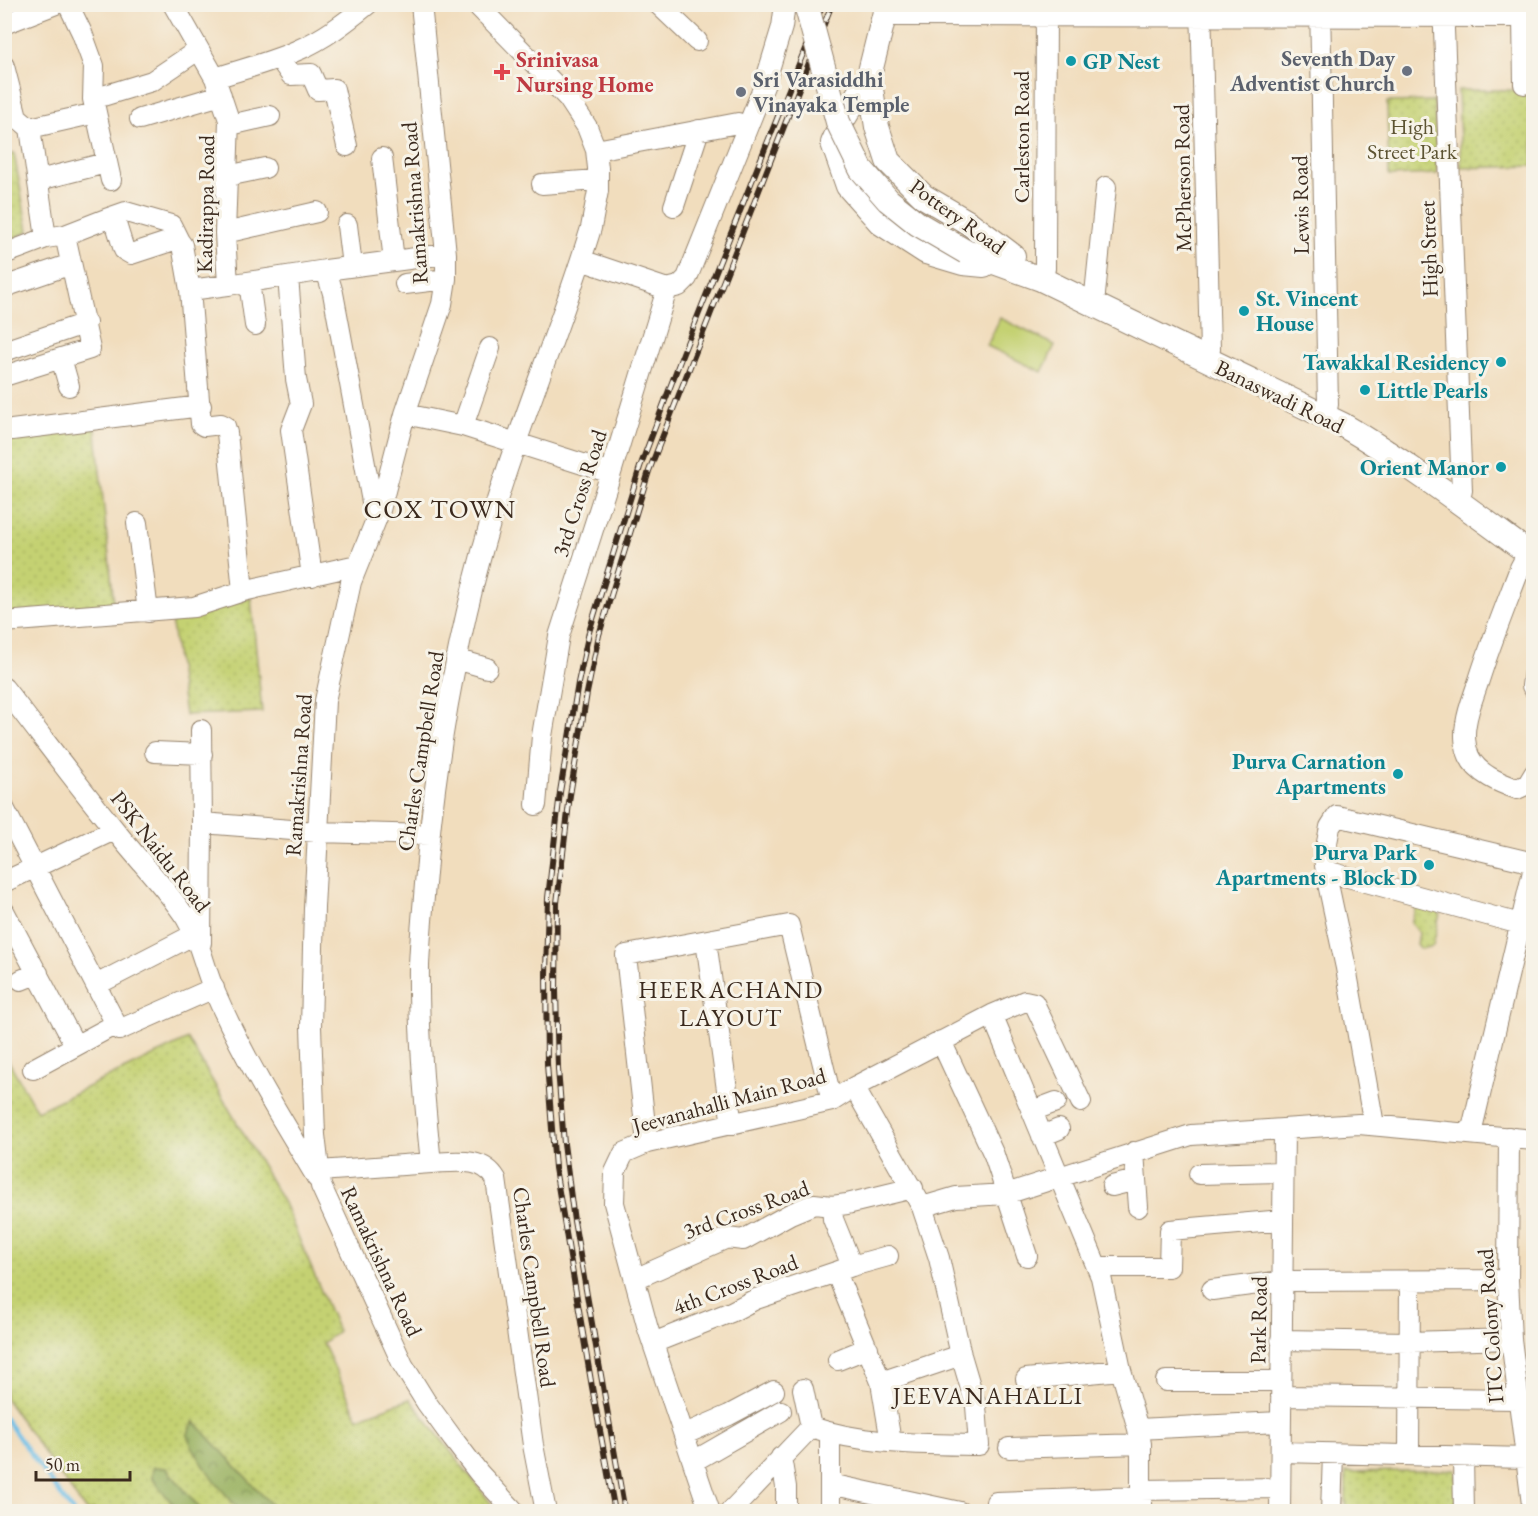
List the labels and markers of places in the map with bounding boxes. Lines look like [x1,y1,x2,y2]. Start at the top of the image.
place label: Seventh Day Adventist Church [1229,44,1395,98]
place label: Srinivasa Nursing Home [516,45,654,99]
place label: GP Nest [1083,47,1161,76]
marker: GP Nest [1064,54,1078,68]
marker: Srinivasa Nursing Home [493,63,511,81]
marker: Seventh Day Adventist Church [1400,64,1414,78]
place label: Sri Varasiddhi Vinayaka Temple [753,65,909,119]
marker: Sri Varasiddhi Vinayaka Temple [734,85,748,99]
place label: St. Vincent House [1256,284,1359,338]
marker: St. Vincent House [1237,304,1251,318]
place label: Tawakkal Residency [1303,348,1489,377]
marker: Tawakkal Residency [1494,355,1508,369]
place label: Little Pearls [1377,376,1488,405]
marker: Little Pearls [1358,383,1372,397]
place label: Orient Manor [1360,453,1490,482]
marker: Orient Manor [1494,460,1508,474]
place label: Purva Carnation Apartments [1232,747,1387,801]
marker: Purva Carnation Apartments [1391,767,1405,781]
place label: Purva Park Apartments - Block D [1215,838,1418,892]
marker: Purva Park Apartments - Block D [1422,858,1436,872]

